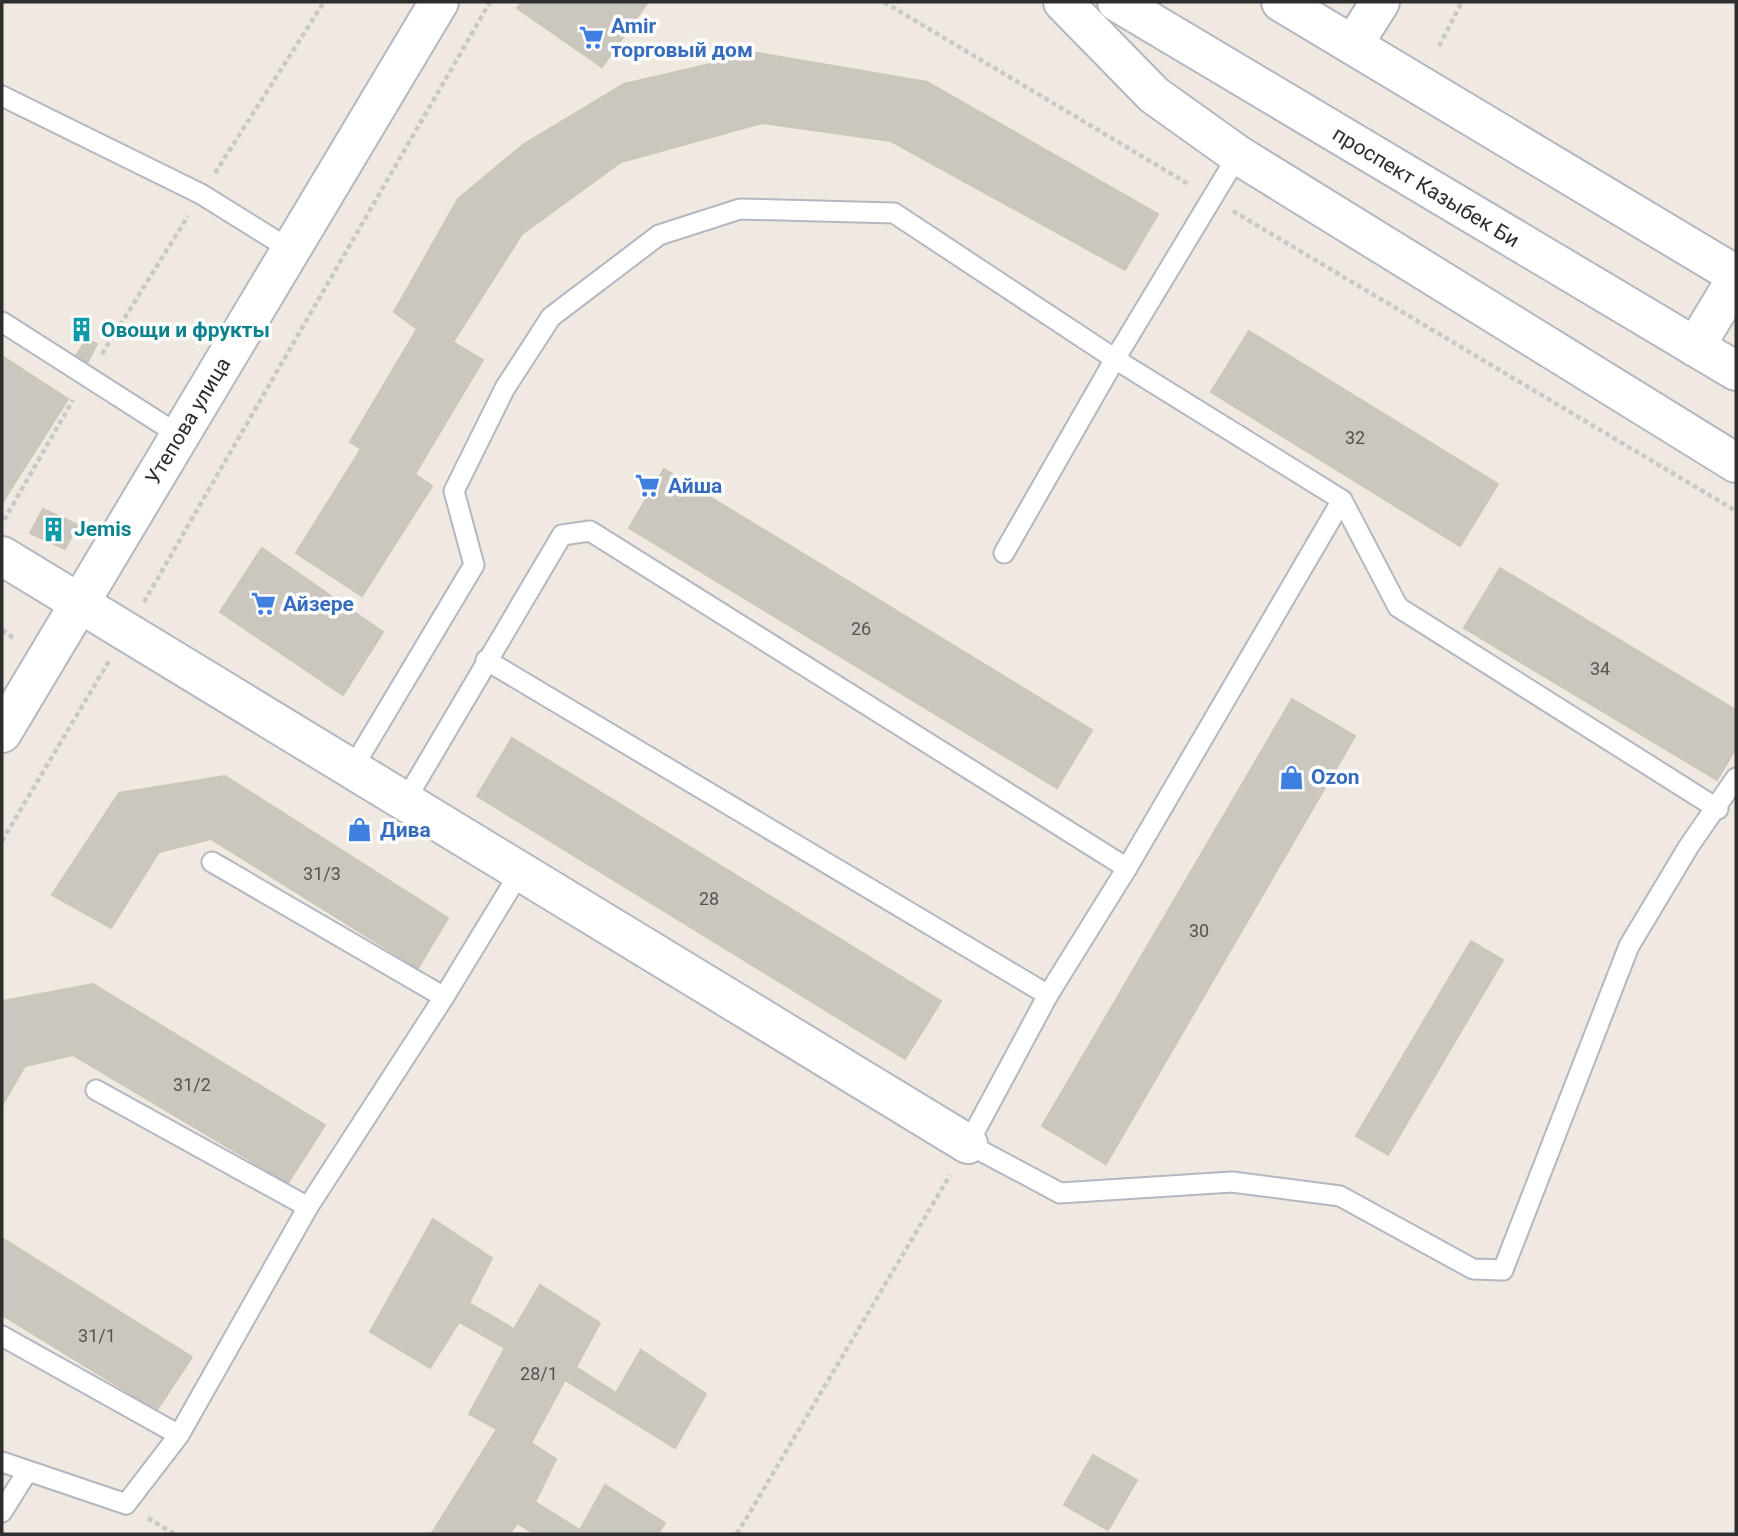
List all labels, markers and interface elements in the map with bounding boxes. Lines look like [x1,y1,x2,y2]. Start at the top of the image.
place label: Amir торговый дом [611,14,753,62]
supermarket icon: Amir торговый дом [577,24,605,52]
street label: проспект Казыбек Би [1328,122,1524,252]
building icon: Овощи и фрукты [67,316,95,344]
place label: Овощи и фрукты [101,318,270,342]
street label: Утепова улица [141,353,235,489]
house number: 32 [1345,427,1365,448]
supermarket icon: Айша [634,472,662,500]
place label: Айша [668,474,722,498]
building icon: Jemis [40,515,68,543]
place label: Jemis [74,517,132,541]
supermarket icon: Айзере [249,590,277,618]
place label: Айзере [283,592,354,616]
house number: 26 [851,618,871,639]
house number: 34 [1590,658,1610,679]
shop icon: Ozon [1277,763,1305,791]
place label: Ozon [1311,765,1360,789]
shop icon: Дива [346,816,374,844]
place label: Дива [380,818,431,842]
house number: 31/3 [303,863,341,884]
house number: 28 [699,888,719,909]
house number: 30 [1189,920,1209,941]
house number: 31/2 [173,1074,211,1095]
house number: 31/1 [78,1325,116,1346]
house number: 28/1 [520,1363,558,1384]

